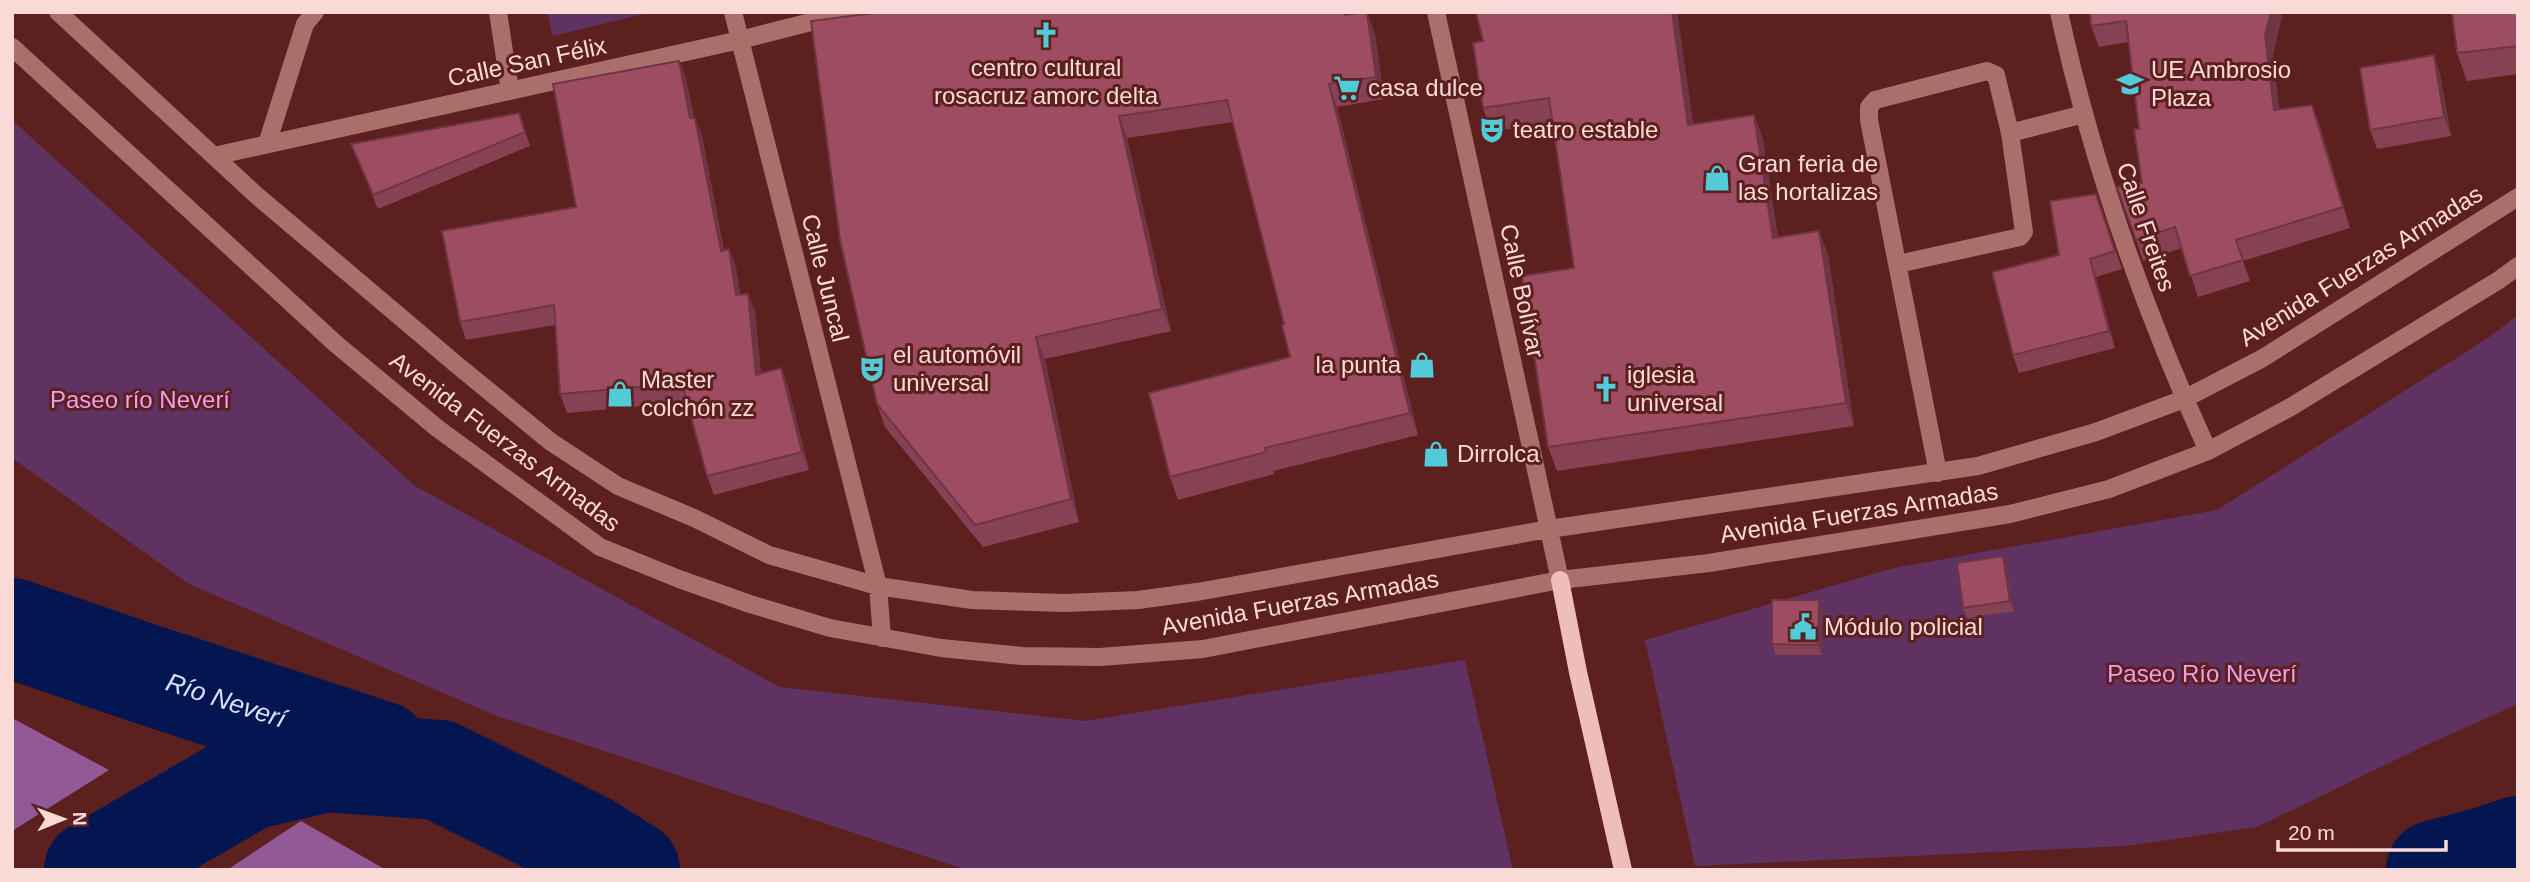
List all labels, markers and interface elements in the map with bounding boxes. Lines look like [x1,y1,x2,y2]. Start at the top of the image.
church icon: centro cultural rosacruz amorc delta [1031,20,1061,50]
street label: Calle San Félix [445,32,609,91]
place label: centro cultural rosacruz amorc delta [934,54,1159,109]
place label: UE Ambrosio Plaza [2151,56,2291,111]
school or university icon: UE Ambrosio Plaza [2115,69,2145,99]
supermarket icon: casa dulce [1332,73,1362,103]
place label: casa dulce [1368,74,1483,101]
theatre icon: teatro estable [1477,115,1507,145]
place label: teatro estable [1513,116,1658,143]
place label: Gran feria de las hortalizas [1738,150,1878,205]
street label: Calle Freites [2112,159,2181,295]
shop icon: Gran feria de las hortalizas [1702,163,1732,193]
street label: Avenida Fuerzas Armadas [2234,180,2487,351]
street label: Calle Juncal [797,211,854,345]
street label: Calle Bolívar [1495,222,1550,360]
place label: el automóvil universal [893,341,1021,396]
street label: Avenida Fuerzas Armadas [385,346,626,537]
shop icon: la punta [1407,350,1437,380]
place label: la punta [1316,351,1402,378]
theatre icon: el automóvil universal [857,354,887,384]
place label: iglesia universal [1627,361,1723,416]
place label: Master colchón zz [641,366,754,421]
church icon: iglesia universal [1591,374,1621,404]
shop icon: Master colchón zz [605,379,635,409]
park label: Paseo río Neverí [50,386,230,413]
shop icon: Dirrolca [1421,439,1451,469]
place label: Dirrolca [1457,440,1540,467]
street label: Avenida Fuerzas Armadas [1718,477,2000,548]
street label: Avenida Fuerzas Armadas [1159,565,1441,640]
public building icon: Módulo policial [1788,612,1818,642]
place label: Módulo policial [1824,613,1983,640]
park label: Paseo Río Neverí [2107,660,2297,687]
water label: Río Neverí [162,667,292,735]
north arrow [28,784,98,854]
scale bar [2278,808,2446,852]
text: N [69,812,90,826]
text: 20 m [2288,821,2335,844]

